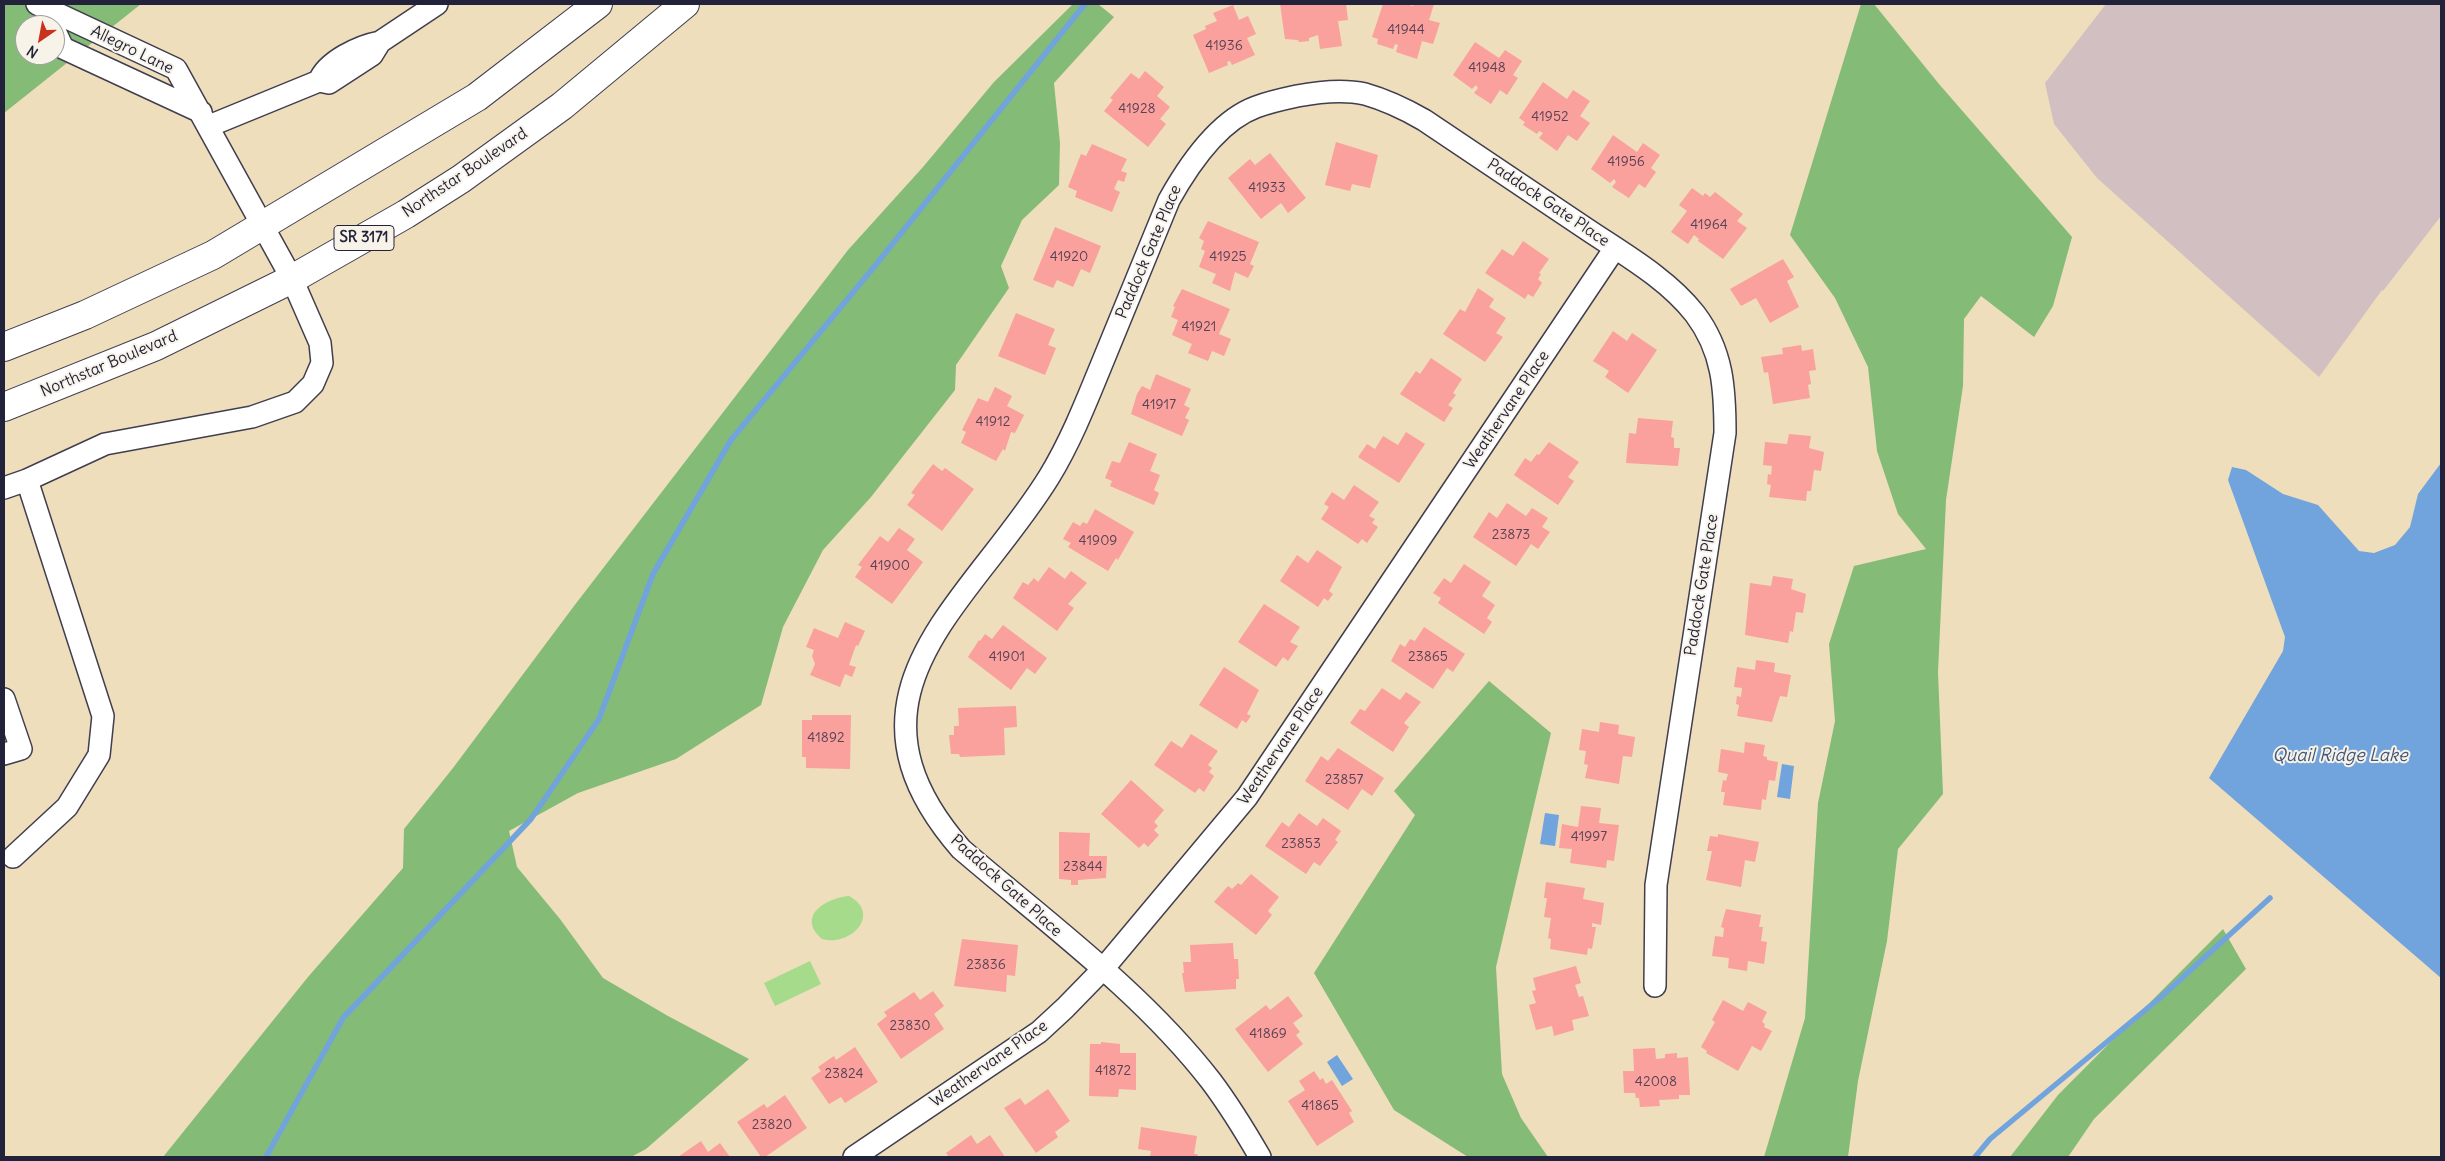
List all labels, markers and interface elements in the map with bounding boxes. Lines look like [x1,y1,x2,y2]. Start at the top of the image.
north arrow [15,15,65,65]
street label: Allegro Lane [87,22,177,78]
house number: 41944 [1387,22,1425,38]
house number: 41936 [1205,38,1243,54]
text: N [23,42,41,62]
house number: 41948 [1468,60,1506,76]
house number: 41928 [1118,101,1156,117]
house number: 41952 [1531,109,1569,125]
street label: Northstar Boulevard [399,124,531,222]
house number: 41956 [1607,154,1645,170]
street label: Paddock Gate Place [1483,155,1613,251]
house number: 41933 [1248,180,1286,196]
street label: Paddock Gate Place [1112,182,1186,322]
house number: 41964 [1690,217,1728,233]
road number: SR 3171 [334,226,394,250]
house number: 41920 [1050,249,1088,265]
house number: 41925 [1209,249,1247,265]
house number: 41921 [1182,319,1216,335]
street label: Northstar Boulevard [38,326,180,402]
street label: Weathervane Place [1460,347,1554,473]
house number: 41917 [1142,397,1176,413]
house number: 41912 [976,414,1010,430]
street label: Paddock Gate Place [1681,513,1723,657]
house number: 23873 [1492,527,1530,543]
house number: 41909 [1079,533,1117,549]
house number: 41900 [870,558,910,574]
house number: 41901 [989,649,1025,665]
house number: 23865 [1408,649,1448,665]
street label: Weathervane Place [1234,683,1328,809]
house number: 41892 [807,730,845,746]
water label: Quail Ridge Lake [2272,745,2408,767]
house number: 23857 [1325,772,1363,788]
house number: 41997 [1571,829,1607,845]
street label: Paddock Gate Place [946,831,1066,941]
house number: 23853 [1281,836,1321,852]
house number: 23844 [1063,859,1103,875]
house number: 23836 [966,957,1006,973]
street label: Weathervane Place [927,1016,1051,1112]
house number: 23830 [890,1018,930,1034]
house number: 41869 [1249,1026,1287,1042]
house number: 41872 [1095,1063,1131,1079]
house number: 23824 [824,1066,864,1082]
house number: 42008 [1635,1074,1677,1090]
house number: 41865 [1301,1098,1339,1114]
house number: 23820 [752,1117,792,1133]

